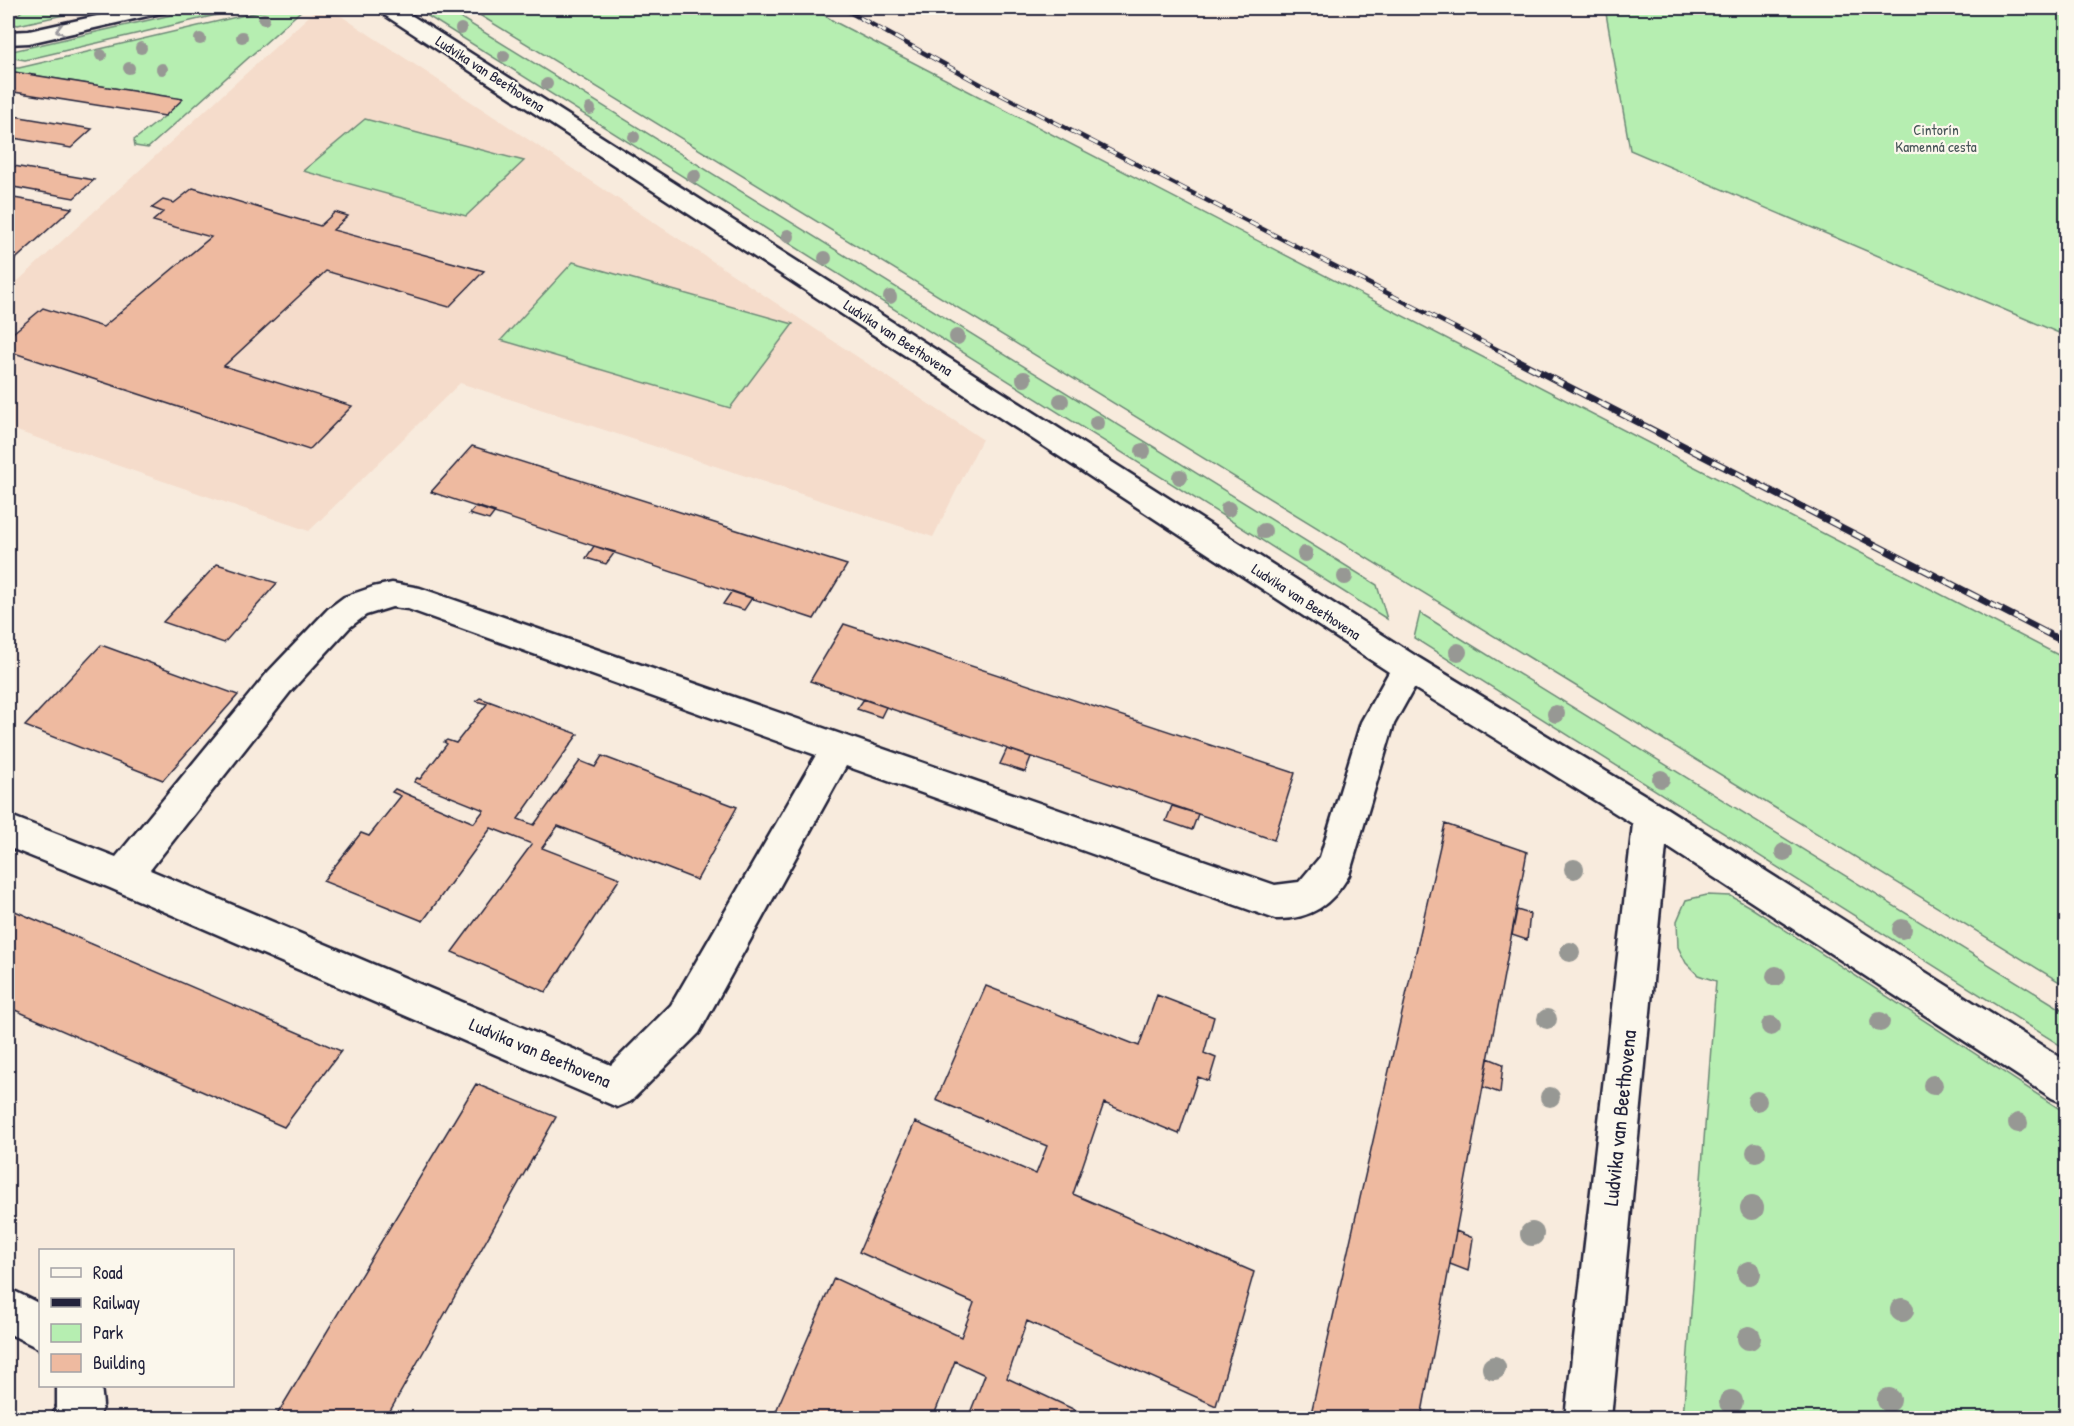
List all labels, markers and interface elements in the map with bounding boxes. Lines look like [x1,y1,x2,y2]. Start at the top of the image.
one-way arrow [55,22,65,35]
street label: Ludvika van Beethovena [432,30,549,117]
park label: Cintorín Kamenná cesta [1895,119,1977,157]
street label: Ludvika van Beethovena [840,294,957,381]
street label: Ludvika van Beethovena [1248,558,1365,645]
street label: Ludvika van Beethovena [466,1011,615,1094]
street label: Ludvika van Beethovena [1596,1029,1643,1207]
legend [39,1249,234,1387]
text: Road [93,1260,123,1285]
text: Railway [93,1290,140,1315]
text: Park [93,1320,124,1345]
text: Building [93,1350,145,1375]

